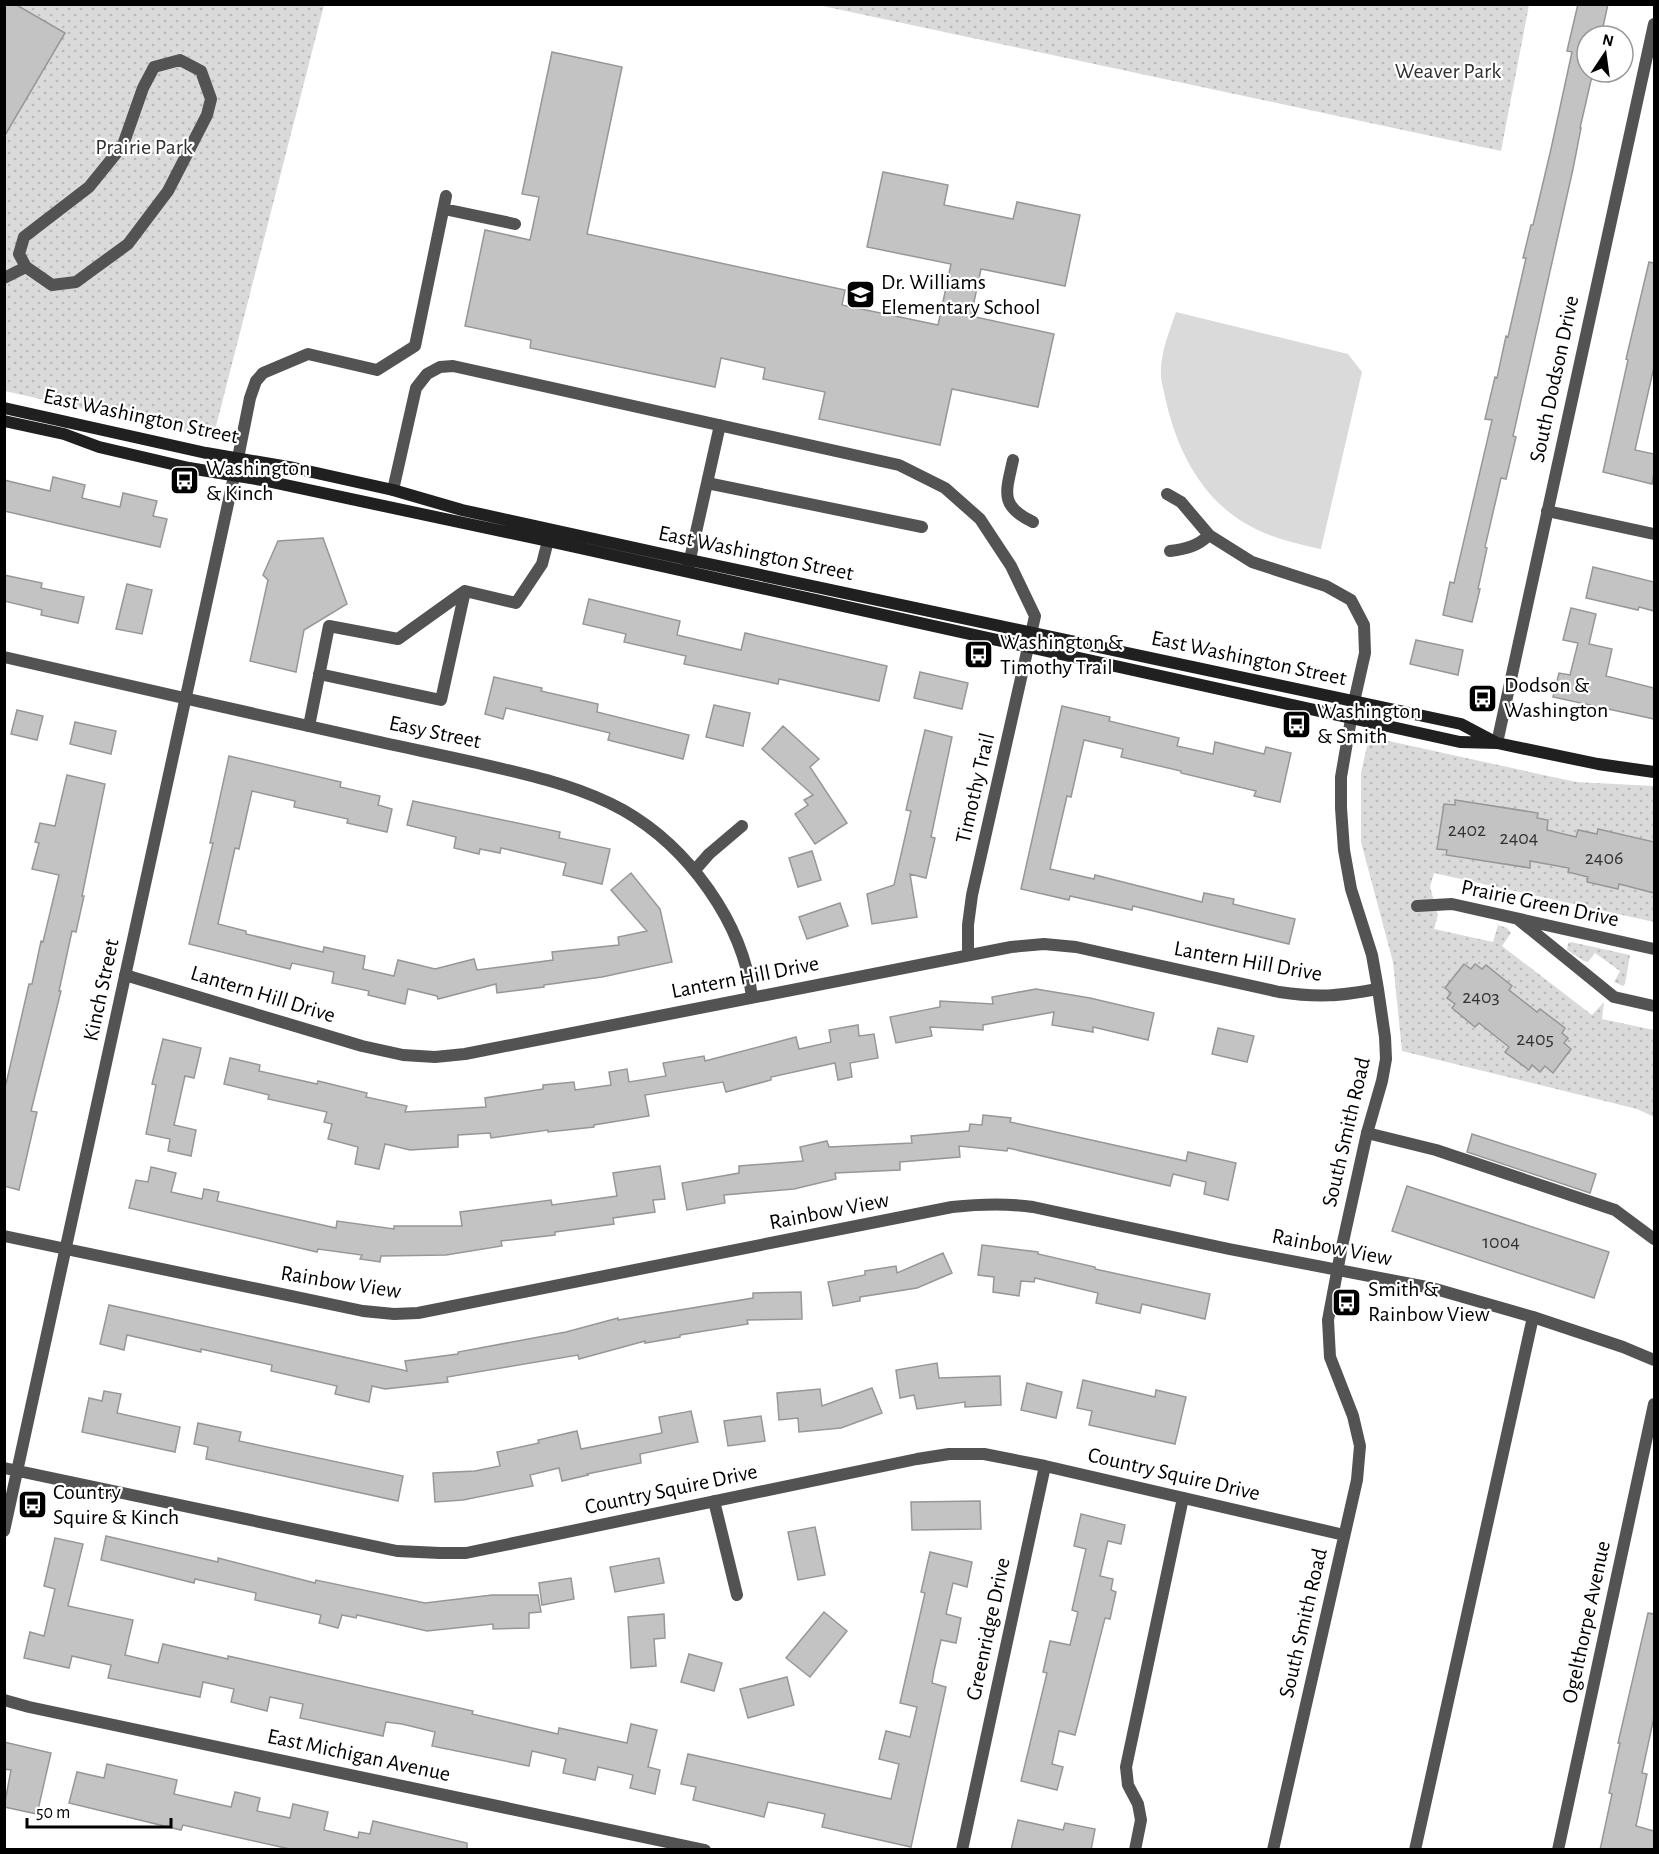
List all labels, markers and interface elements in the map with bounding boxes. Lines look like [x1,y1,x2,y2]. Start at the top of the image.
north arrow [1575,24,1635,84]
text: N [1601,31,1615,49]
park label: Weaver Park [1395,60,1501,82]
park label: Prairie Park [95,136,193,158]
place label: Dr. Williams Elementary School [881,271,1041,318]
school or university icon: Dr. Williams Elementary School [844,279,876,311]
street label: South Dodson Drive [1526,294,1582,464]
street label: East Washington Street [41,385,241,447]
place label: Washington & Kinch [206,457,310,504]
bus stop icon: Washington & Kinch [169,465,201,497]
street label: East Washington Street [656,522,856,584]
street label: East Washington Street [1149,627,1349,689]
place label: Washington & Timothy Trail [1000,631,1124,678]
bus stop icon: Washington & Timothy Trail [963,639,995,671]
place label: Dodson & Washington [1504,674,1608,721]
bus stop icon: Dodson & Washington [1467,682,1499,714]
place label: Washington & Smith [1317,700,1421,747]
bus stop icon: Washington & Smith [1280,708,1312,740]
street label: Easy Street [387,712,483,752]
street label: Timothy Trail [952,731,998,845]
house number: 2402 [1448,820,1486,840]
house number: 2404 [1500,828,1538,848]
house number: 2406 [1585,848,1623,868]
street label: Prairie Green Drive [1459,876,1621,930]
street label: Kinch Street [79,937,123,1043]
street label: Lantern Hill Drive [1172,937,1324,985]
street label: Lantern Hill Drive [669,952,821,1002]
street label: Lantern Hill Drive [188,962,338,1026]
house number: 2403 [1462,987,1500,1007]
house number: 2405 [1516,1029,1554,1049]
street label: South Smith Road [1318,1055,1374,1209]
street label: Rainbow View [767,1189,891,1233]
street label: Rainbow View [1270,1225,1394,1269]
house number: 1004 [1482,1232,1520,1252]
street label: Rainbow View [279,1262,403,1302]
place label: Smith & Rainbow View [1368,1278,1490,1325]
bus stop icon: Smith & Rainbow View [1331,1286,1363,1318]
street label: Country Squire Drive [1086,1443,1262,1505]
street label: Country Squire Drive [583,1460,759,1518]
place label: Country Squire & Kinch [53,1481,179,1528]
bus stop icon: Country Squire & Kinch [16,1489,48,1521]
street label: Ogelthorpe Avenue [1558,1539,1614,1705]
street label: South Smith Road [1275,1546,1331,1700]
street label: Greenridge Drive [962,1556,1014,1702]
street label: East Michigan Avenue [265,1725,453,1785]
scale bar [27,1791,171,1829]
text: 50 m [36,1804,70,1822]

